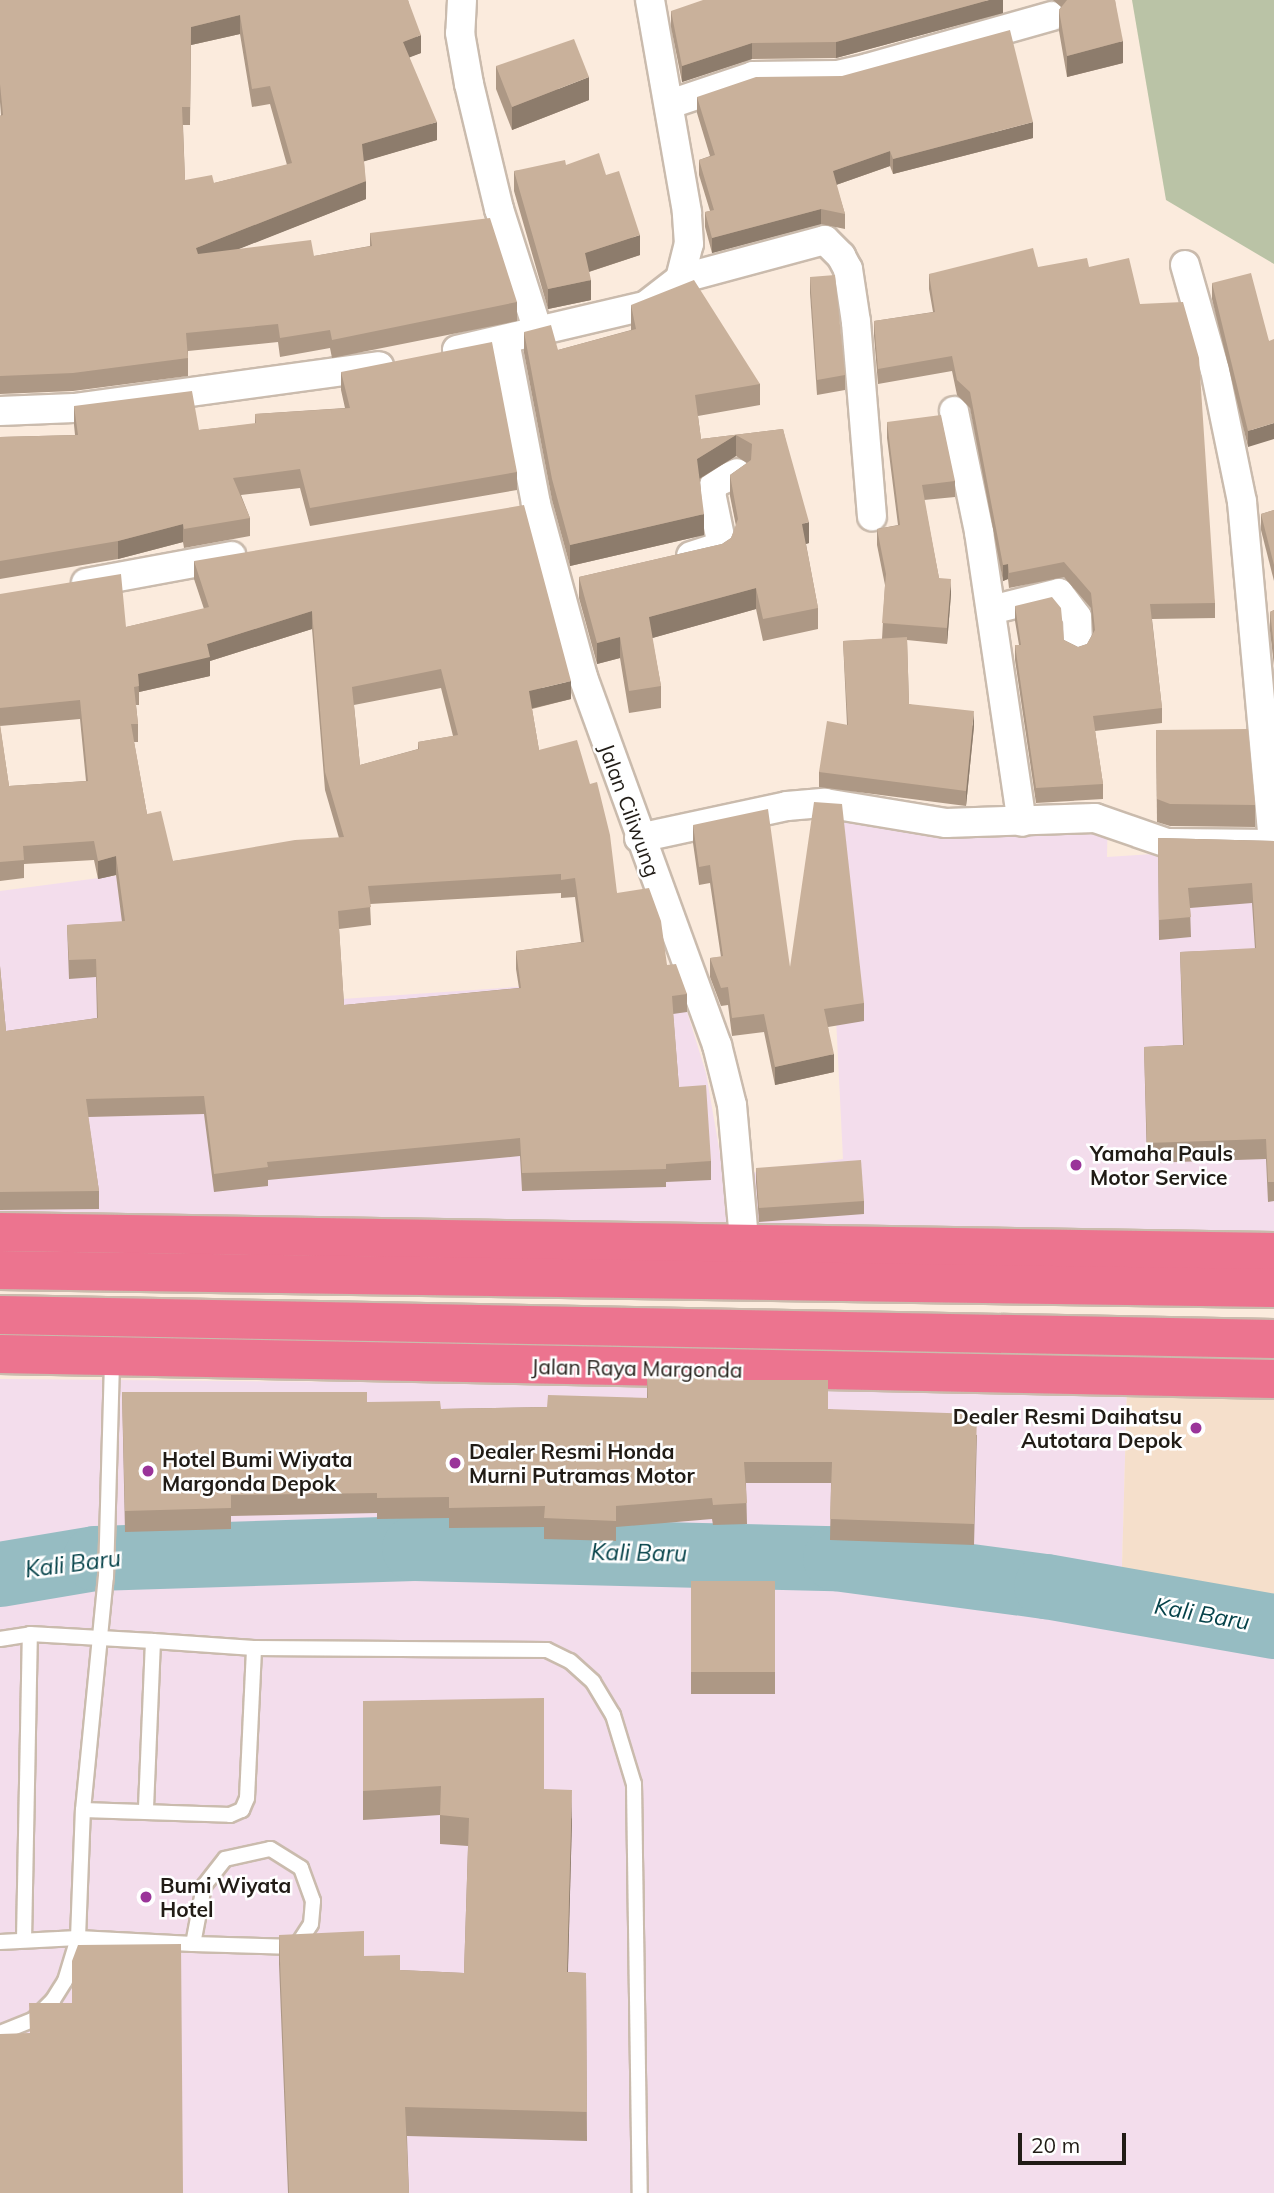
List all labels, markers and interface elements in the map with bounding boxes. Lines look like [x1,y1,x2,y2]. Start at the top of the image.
street label: Jalan Ciliwung [594,740,666,880]
place label: Yamaha Pauls Motor Service [1090,1140,1233,1190]
marker: Yamaha Pauls Motor Service [1068,1157,1084,1173]
street label: Jalan Raya Margonda [531,1354,743,1382]
place label: Dealer Resmi Daihatsu Autotara Depok [953,1403,1182,1453]
marker: Dealer Resmi Daihatsu Autotara Depok [1188,1420,1204,1436]
place label: Dealer Resmi Honda Murni Putramas Motor [469,1438,695,1488]
place label: Hotel Bumi Wiyata Margonda Depok [162,1446,353,1496]
marker: Dealer Resmi Honda Murni Putramas Motor [447,1455,463,1471]
marker: Hotel Bumi Wiyata Margonda Depok [140,1463,156,1479]
water label: Kali Baru [591,1538,687,1568]
water label: Kali Baru [23,1544,123,1584]
water label: Kali Baru [1152,1592,1252,1636]
place label: Bumi Wiyata Hotel [160,1872,291,1922]
marker: Bumi Wiyata Hotel [138,1889,154,1905]
scale bar [1022,2120,1130,2164]
text: 20 m [1031,2132,1080,2158]

